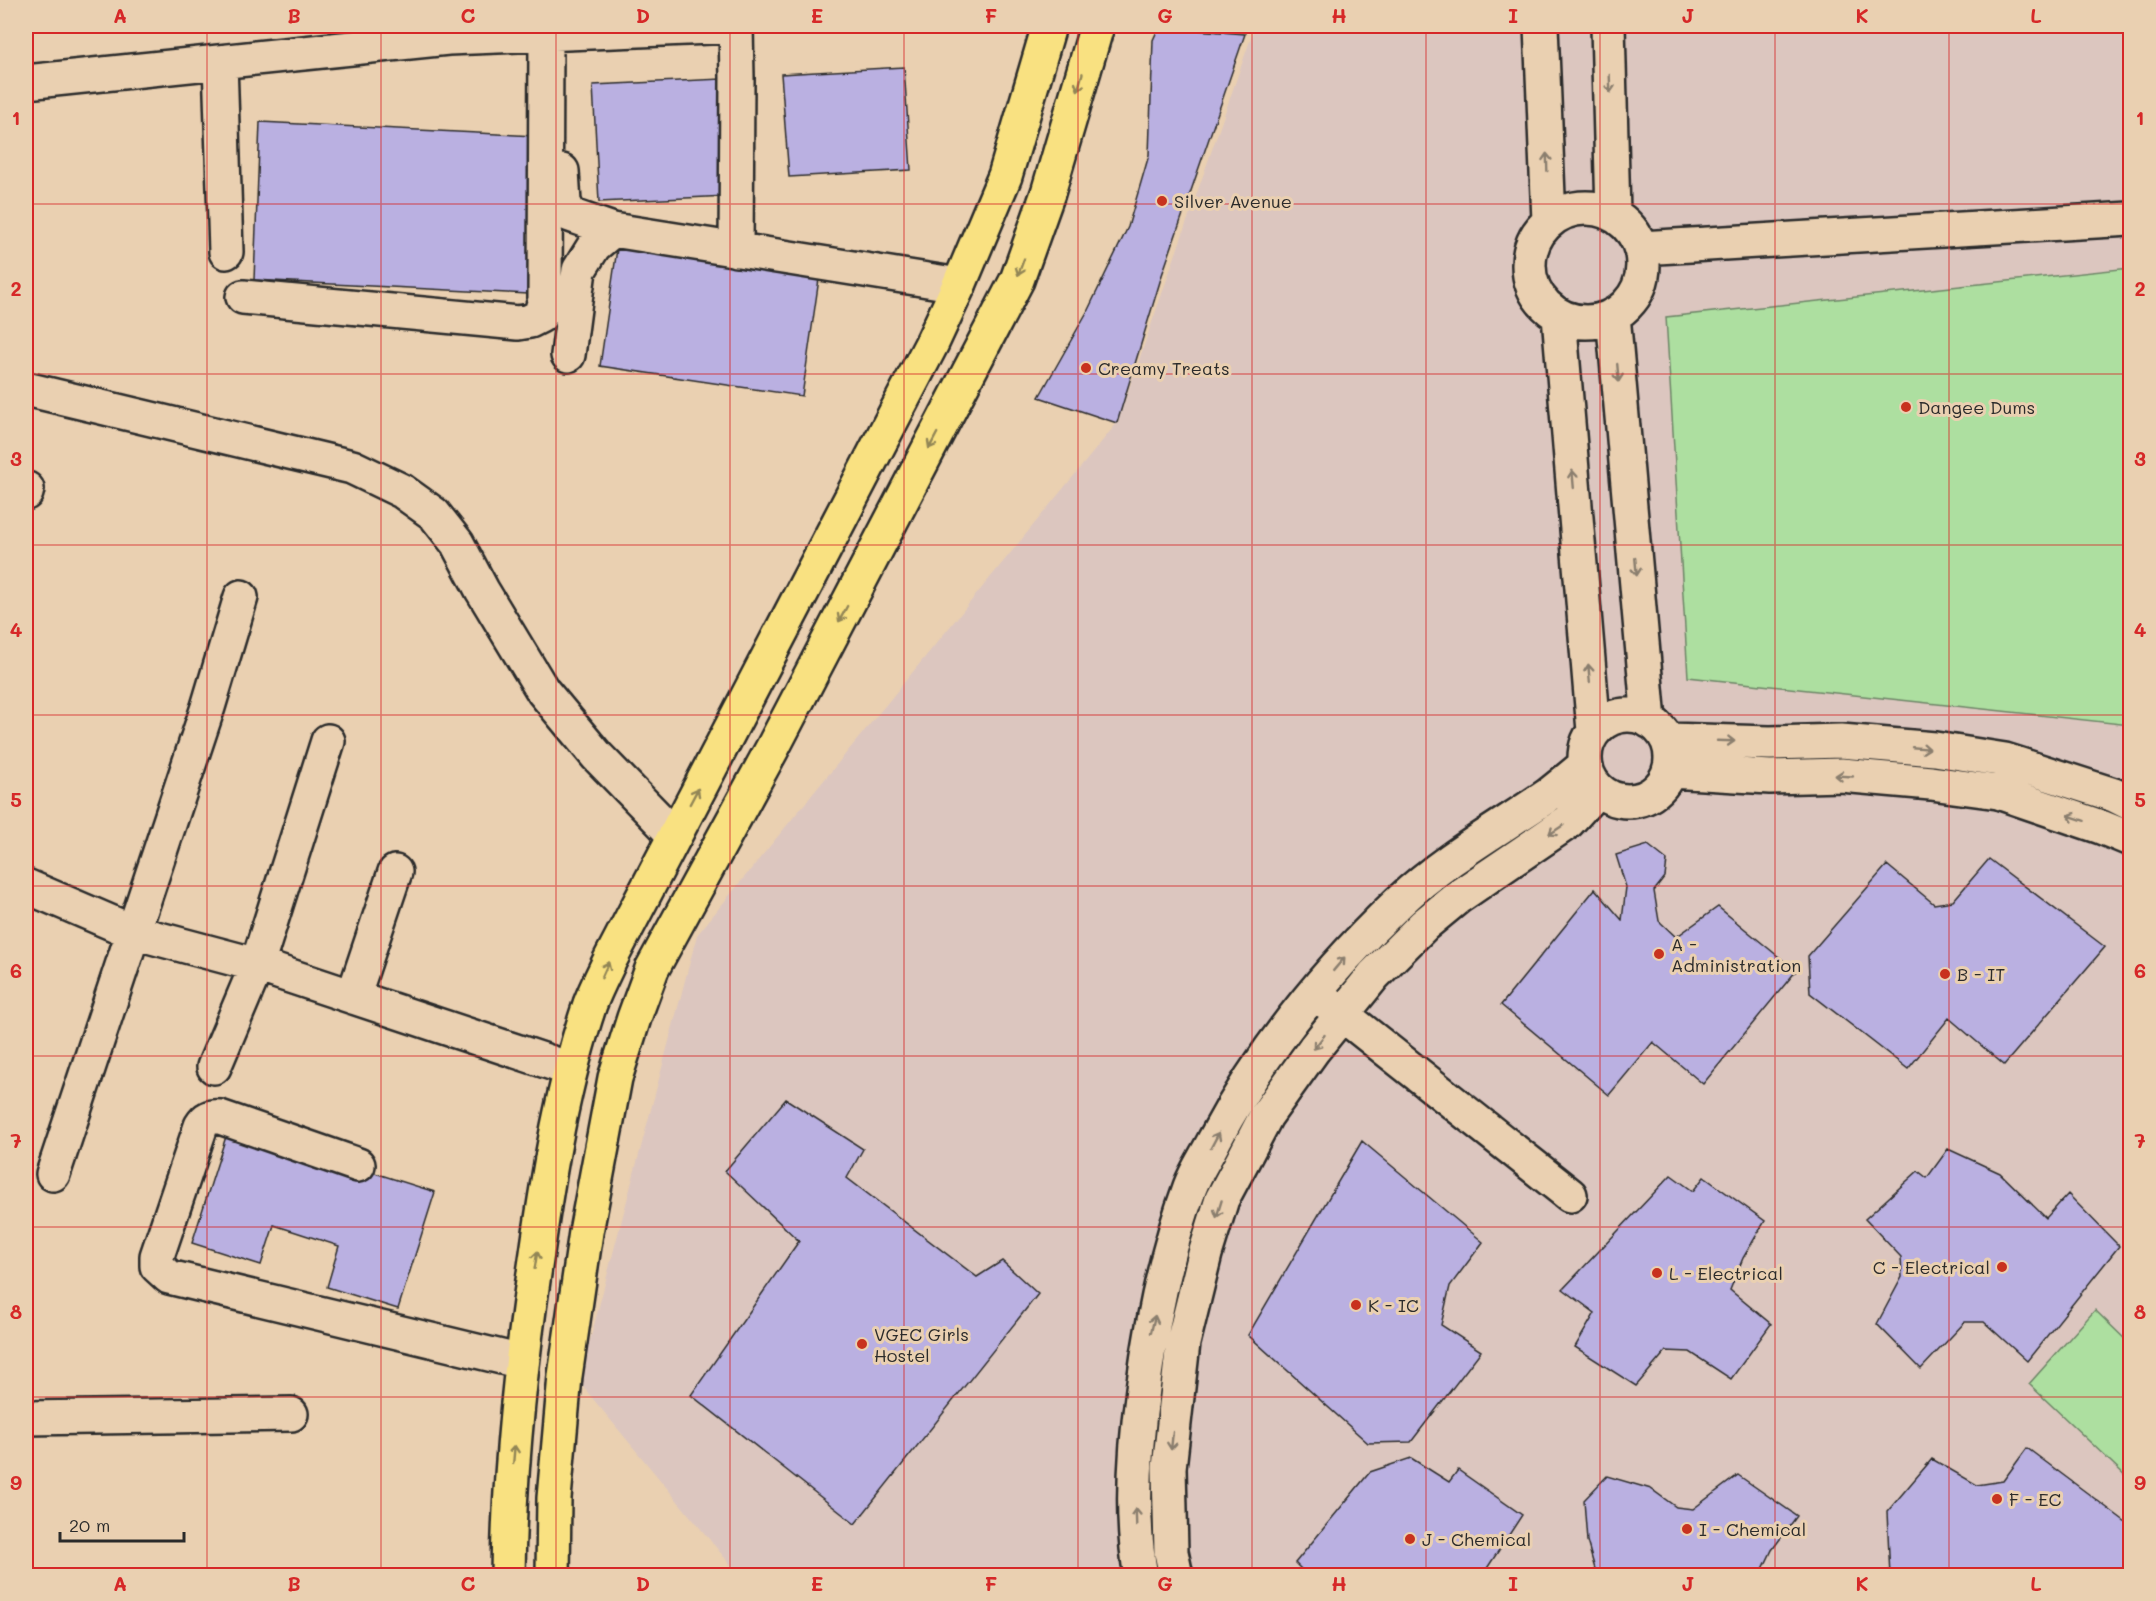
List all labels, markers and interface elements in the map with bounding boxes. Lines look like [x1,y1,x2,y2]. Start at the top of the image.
text: A [113,2,127,28]
text: B [287,2,301,28]
text: C [461,2,476,28]
text: D [636,2,650,28]
text: E [811,2,823,28]
text: F [985,2,998,28]
text: G [1157,2,1173,28]
text: H [1331,2,1347,28]
text: I [1508,2,1518,28]
text: J [1681,2,1695,28]
text: K [1855,2,1869,28]
text: L [2030,2,2042,28]
one-way arrow [1074,72,1085,91]
one-way arrow [1604,73,1616,93]
text: 1 [12,104,20,130]
text: 1 [2136,104,2144,130]
one-way arrow [1541,153,1552,173]
place label: Silver Avenue [1174,189,1292,213]
marker: Silver Avenue [1155,194,1169,208]
one-way arrow [1015,258,1026,276]
text: 2 [10,275,22,301]
text: 2 [2134,275,2146,301]
place label: Creamy Treats [1098,356,1230,380]
marker: Creamy Treats [1079,361,1093,375]
one-way arrow [1613,363,1624,383]
place label: Dangee Dums [1918,395,2035,419]
marker: Dangee Dums [1899,400,1913,414]
one-way arrow [927,432,938,450]
text: 3 [10,445,22,471]
text: 3 [2134,445,2146,471]
one-way arrow [1567,469,1578,489]
one-way arrow [1630,557,1641,577]
one-way arrow [836,605,848,623]
text: 4 [10,616,23,642]
text: 4 [2134,616,2147,642]
one-way arrow [1583,663,1594,683]
one-way arrow [1716,736,1736,747]
one-way arrow [1910,743,1930,754]
one-way arrow [1834,770,1854,781]
text: 5 [10,786,22,812]
text: 5 [2134,786,2146,812]
one-way arrow [689,788,700,806]
one-way arrow [2067,812,2086,823]
one-way arrow [1549,824,1565,836]
place label: A - Administration [1671,932,1801,977]
marker: A - Administration [1652,947,1666,961]
text: 6 [10,957,22,983]
one-way arrow [1332,957,1346,972]
text: 6 [2134,957,2146,983]
one-way arrow [600,961,612,979]
place label: B - IT [1957,962,2005,986]
marker: B - IT [1938,967,1952,981]
one-way arrow [1312,1034,1325,1050]
text: 7 [10,1127,22,1153]
text: 7 [2134,1127,2146,1153]
one-way arrow [1209,1132,1221,1149]
one-way arrow [1213,1199,1224,1218]
one-way arrow [530,1251,541,1271]
place label: C - Electrical [1873,1255,1990,1279]
marker: C - Electrical [1995,1260,2009,1274]
place label: L - Electrical [1669,1261,1783,1285]
marker: L - Electrical [1650,1266,1664,1280]
place label: K - IC [1368,1293,1419,1317]
text: 8 [10,1298,22,1324]
marker: K - IC [1349,1298,1363,1312]
text: 8 [2134,1298,2146,1324]
one-way arrow [1148,1314,1159,1334]
place label: VGEC Girls Hostel [874,1322,969,1367]
marker: VGEC Girls Hostel [855,1337,869,1351]
one-way arrow [1166,1430,1177,1450]
one-way arrow [509,1445,520,1465]
text: 9 [10,1469,22,1495]
text: 9 [2134,1469,2146,1495]
place label: F - EC [2009,1487,2061,1511]
marker: F - EC [1990,1492,2004,1506]
scale bar [60,1505,184,1543]
one-way arrow [1131,1508,1142,1528]
text: 20 m [69,1513,110,1537]
place label: I - Chemical [1699,1517,1806,1541]
marker: I - Chemical [1680,1522,1694,1536]
place label: J - Chemical [1422,1527,1531,1551]
marker: J - Chemical [1403,1532,1417,1546]
text: A [113,1570,127,1596]
text: B [287,1570,301,1596]
text: C [461,1570,476,1596]
text: D [636,1570,650,1596]
text: E [811,1570,823,1596]
text: F [985,1570,998,1596]
text: G [1157,1570,1173,1596]
text: H [1331,1570,1347,1596]
text: I [1508,1570,1518,1596]
text: J [1681,1570,1695,1596]
text: K [1855,1570,1869,1596]
text: L [2030,1570,2042,1596]

